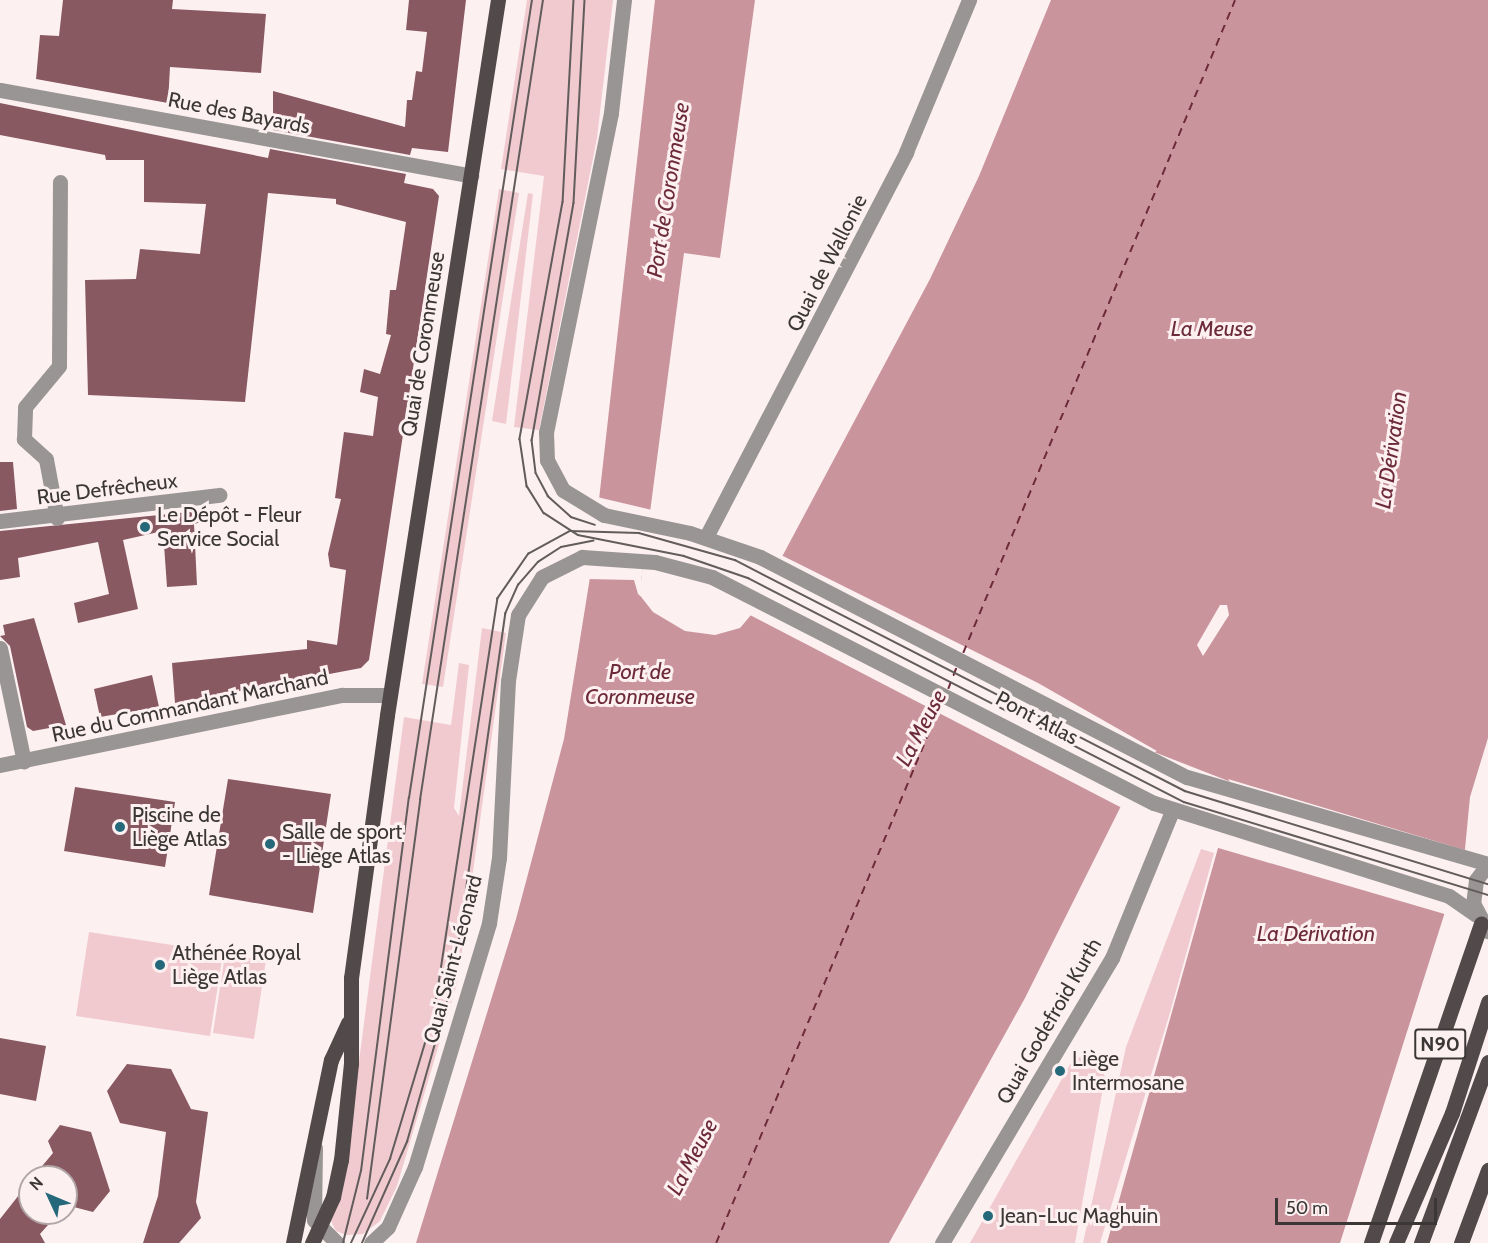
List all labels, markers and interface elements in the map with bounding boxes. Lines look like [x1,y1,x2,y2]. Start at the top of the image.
street label: Rue des Bayards [166,87,312,139]
water label: Port de Coronmeuse [641,101,695,279]
street label: Quai de Wallonie [782,190,872,336]
street label: Quai de Coronmeuse [396,250,450,438]
water label: La Meuse [1171,316,1253,342]
water label: La Dérivation [1370,390,1412,510]
street label: Rue Defrêcheux [35,468,179,510]
place label: Le Dépôt - Fleur Service Social [157,502,301,552]
marker: Le Dépôt - Fleur Service Social [138,520,152,534]
water label: Port de Coronmeuse [585,658,695,710]
street label: Rue du Commandant Marchand [49,664,331,748]
water label: La Meuse [890,685,952,771]
street label: Pont Atlas [991,686,1083,750]
place label: Piscine de Liège Atlas [132,802,227,852]
place label: Salle de sport - Liège Atlas [282,819,402,869]
marker: Piscine de Liège Atlas [113,820,127,834]
marker: Salle de sport - Liège Atlas [263,837,277,851]
street label: Quai Saint-Léonard [418,872,488,1046]
water label: La Dérivation [1257,921,1375,947]
street label: Quai Godefroid Kurth [991,934,1107,1108]
place label: Athénée Royal Liège Atlas [172,940,301,990]
marker: Athénée Royal Liège Atlas [153,958,167,972]
road number: N90 [1413,1027,1467,1061]
place label: Liège Intermosane [1072,1046,1184,1096]
marker: Liège Intermosane [1053,1064,1067,1078]
water label: La Meuse [661,1114,723,1200]
north arrow [18,1165,78,1225]
text: N [25,1173,47,1194]
scale bar [1278,1186,1440,1224]
text: 50 m [1286,1197,1328,1219]
place label: Jean-Luc Maghuin [1000,1203,1158,1229]
marker: Jean-Luc Maghuin [981,1209,995,1223]

